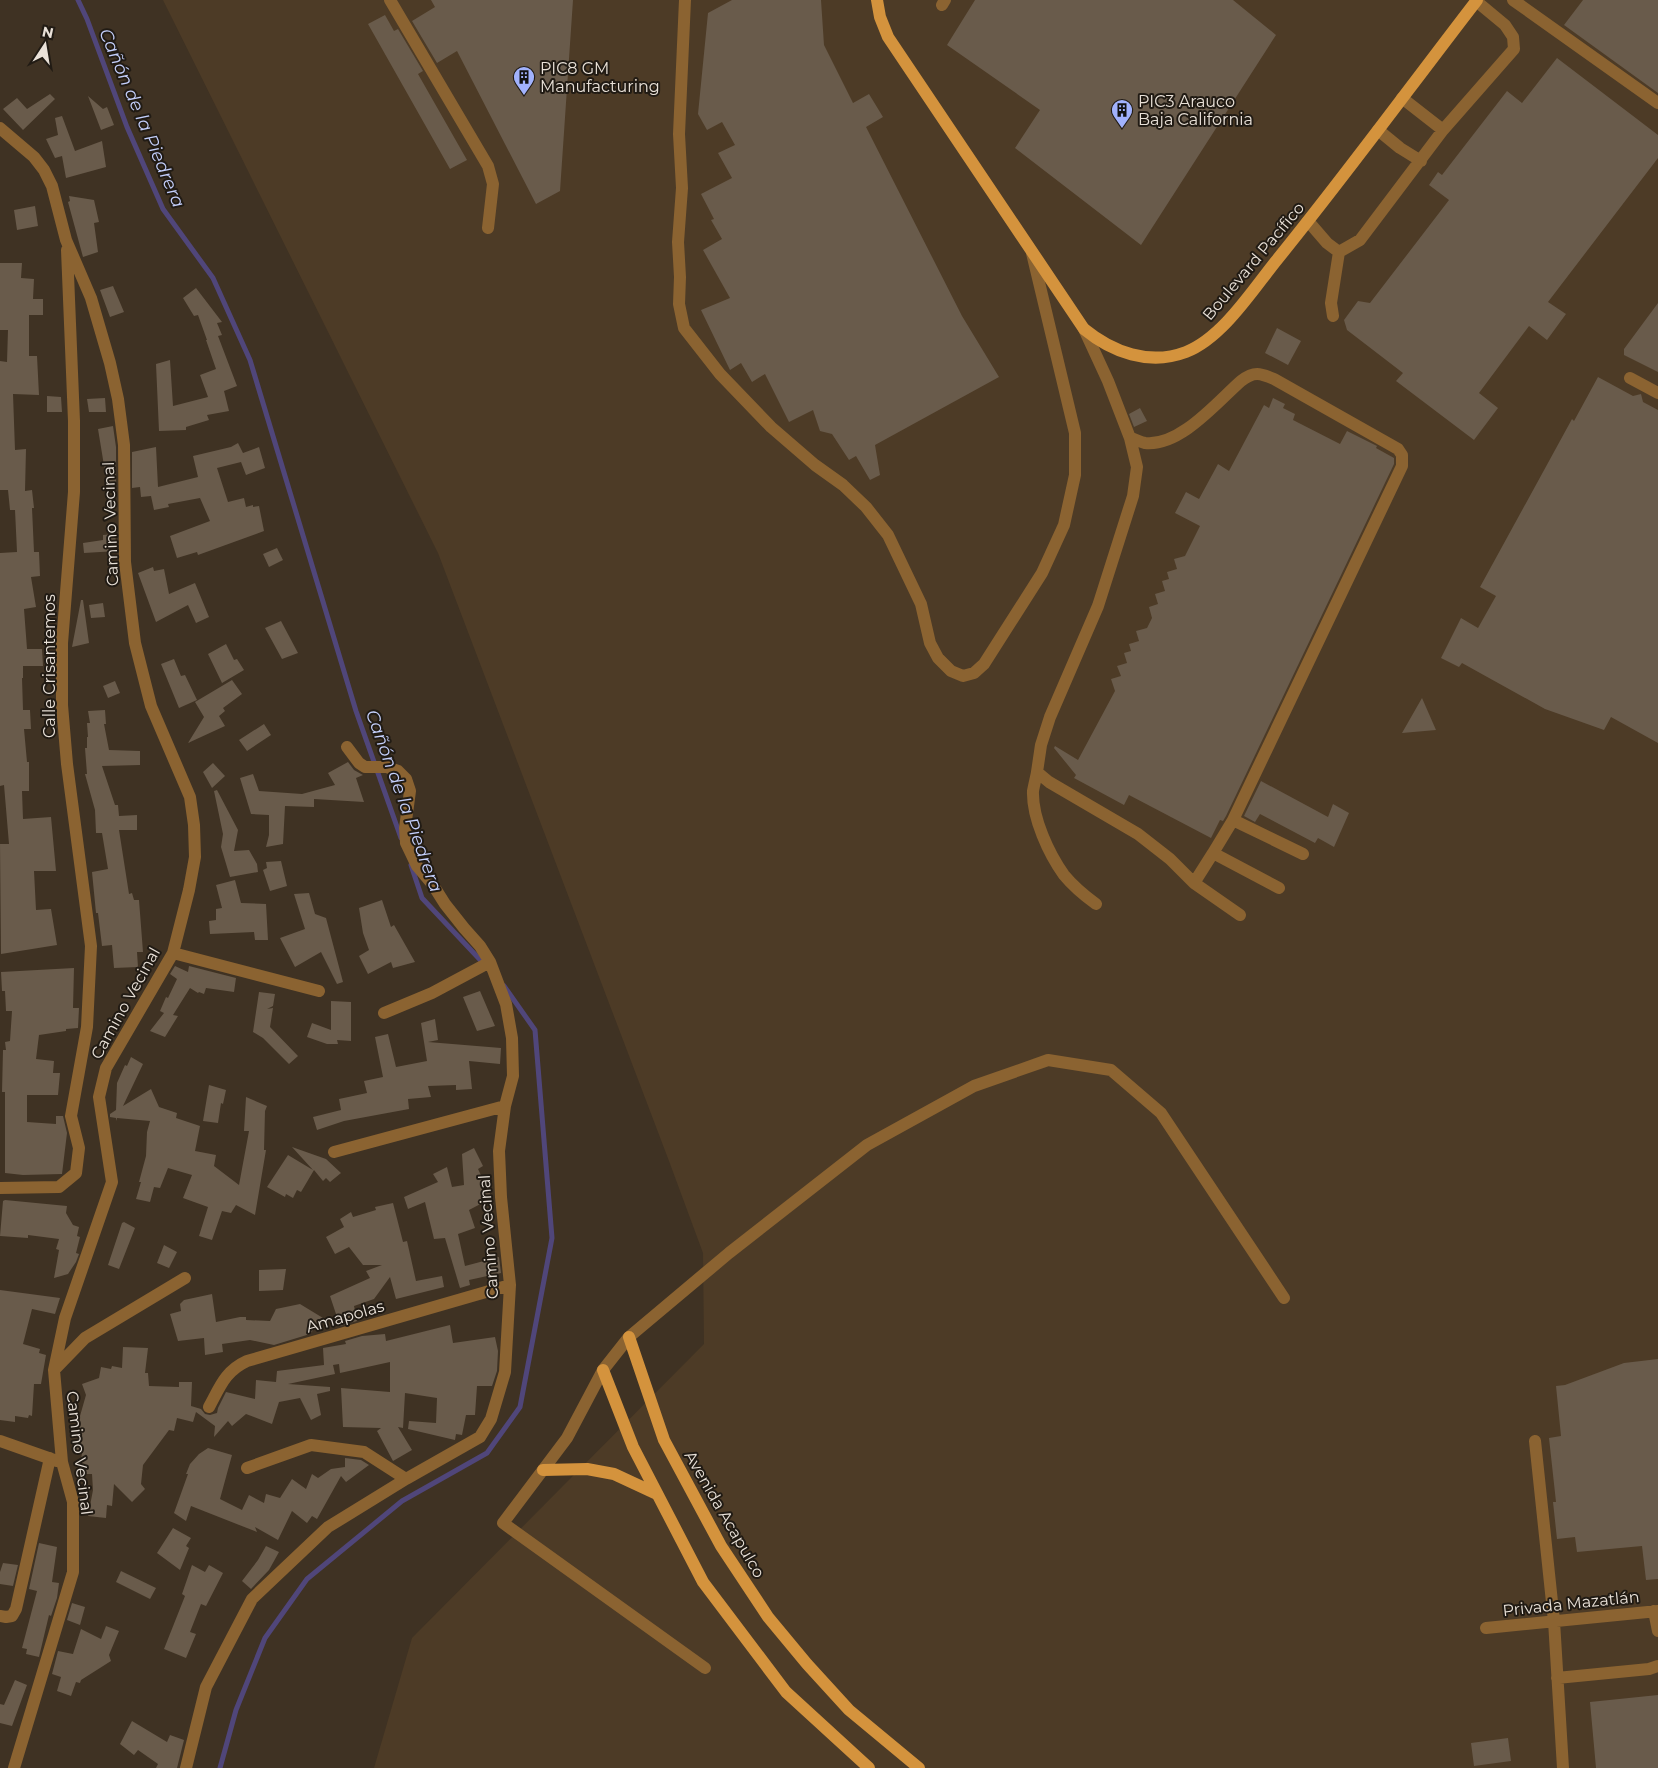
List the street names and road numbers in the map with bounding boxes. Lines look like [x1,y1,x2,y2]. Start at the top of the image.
street label: Boulevard Pacífico [1199,198,1308,324]
street label: Camino Vecinal [99,461,122,587]
street label: Calle Crisantemos [40,594,59,738]
street label: Camino Vecinal [87,944,164,1062]
street label: Camino Vecinal [475,1174,502,1300]
street label: Amapolas [304,1296,387,1337]
street label: Camino Vecinal [62,1390,97,1516]
street label: Avenida Acapulco [680,1447,769,1581]
street label: Privada Mazatlán [1502,1587,1640,1620]

